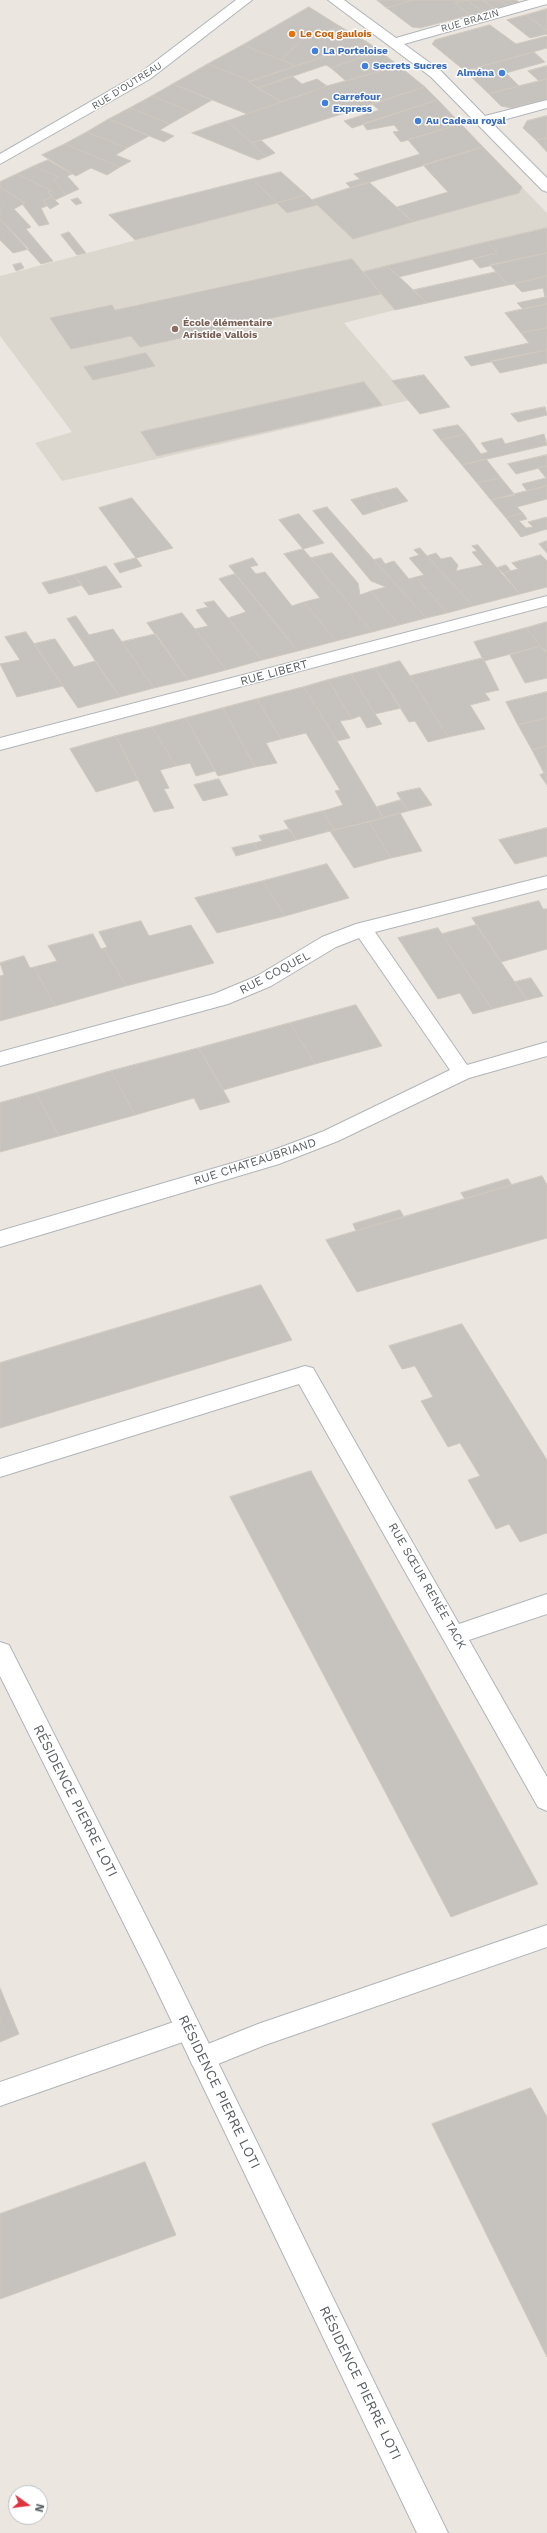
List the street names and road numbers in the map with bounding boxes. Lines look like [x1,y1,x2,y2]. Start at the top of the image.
street label: RUE BRAZIN [440,7,500,35]
street label: RUE D'OUTREAU [90,60,164,112]
street label: RUE LIBERT [239,657,309,689]
street label: RUE COQUEL [237,948,313,998]
street label: RUE CHATEAUBRIAND [192,1135,318,1189]
street label: RUE SŒUR RENÉE TACK [385,1520,469,1652]
street label: RÉSIDENCE PIERRE LOTI [29,1722,121,1880]
street label: RÉSIDENCE PIERRE LOTI [174,2012,264,2172]
street label: RÉSIDENCE PIERRE LOTI [315,2303,405,2463]

